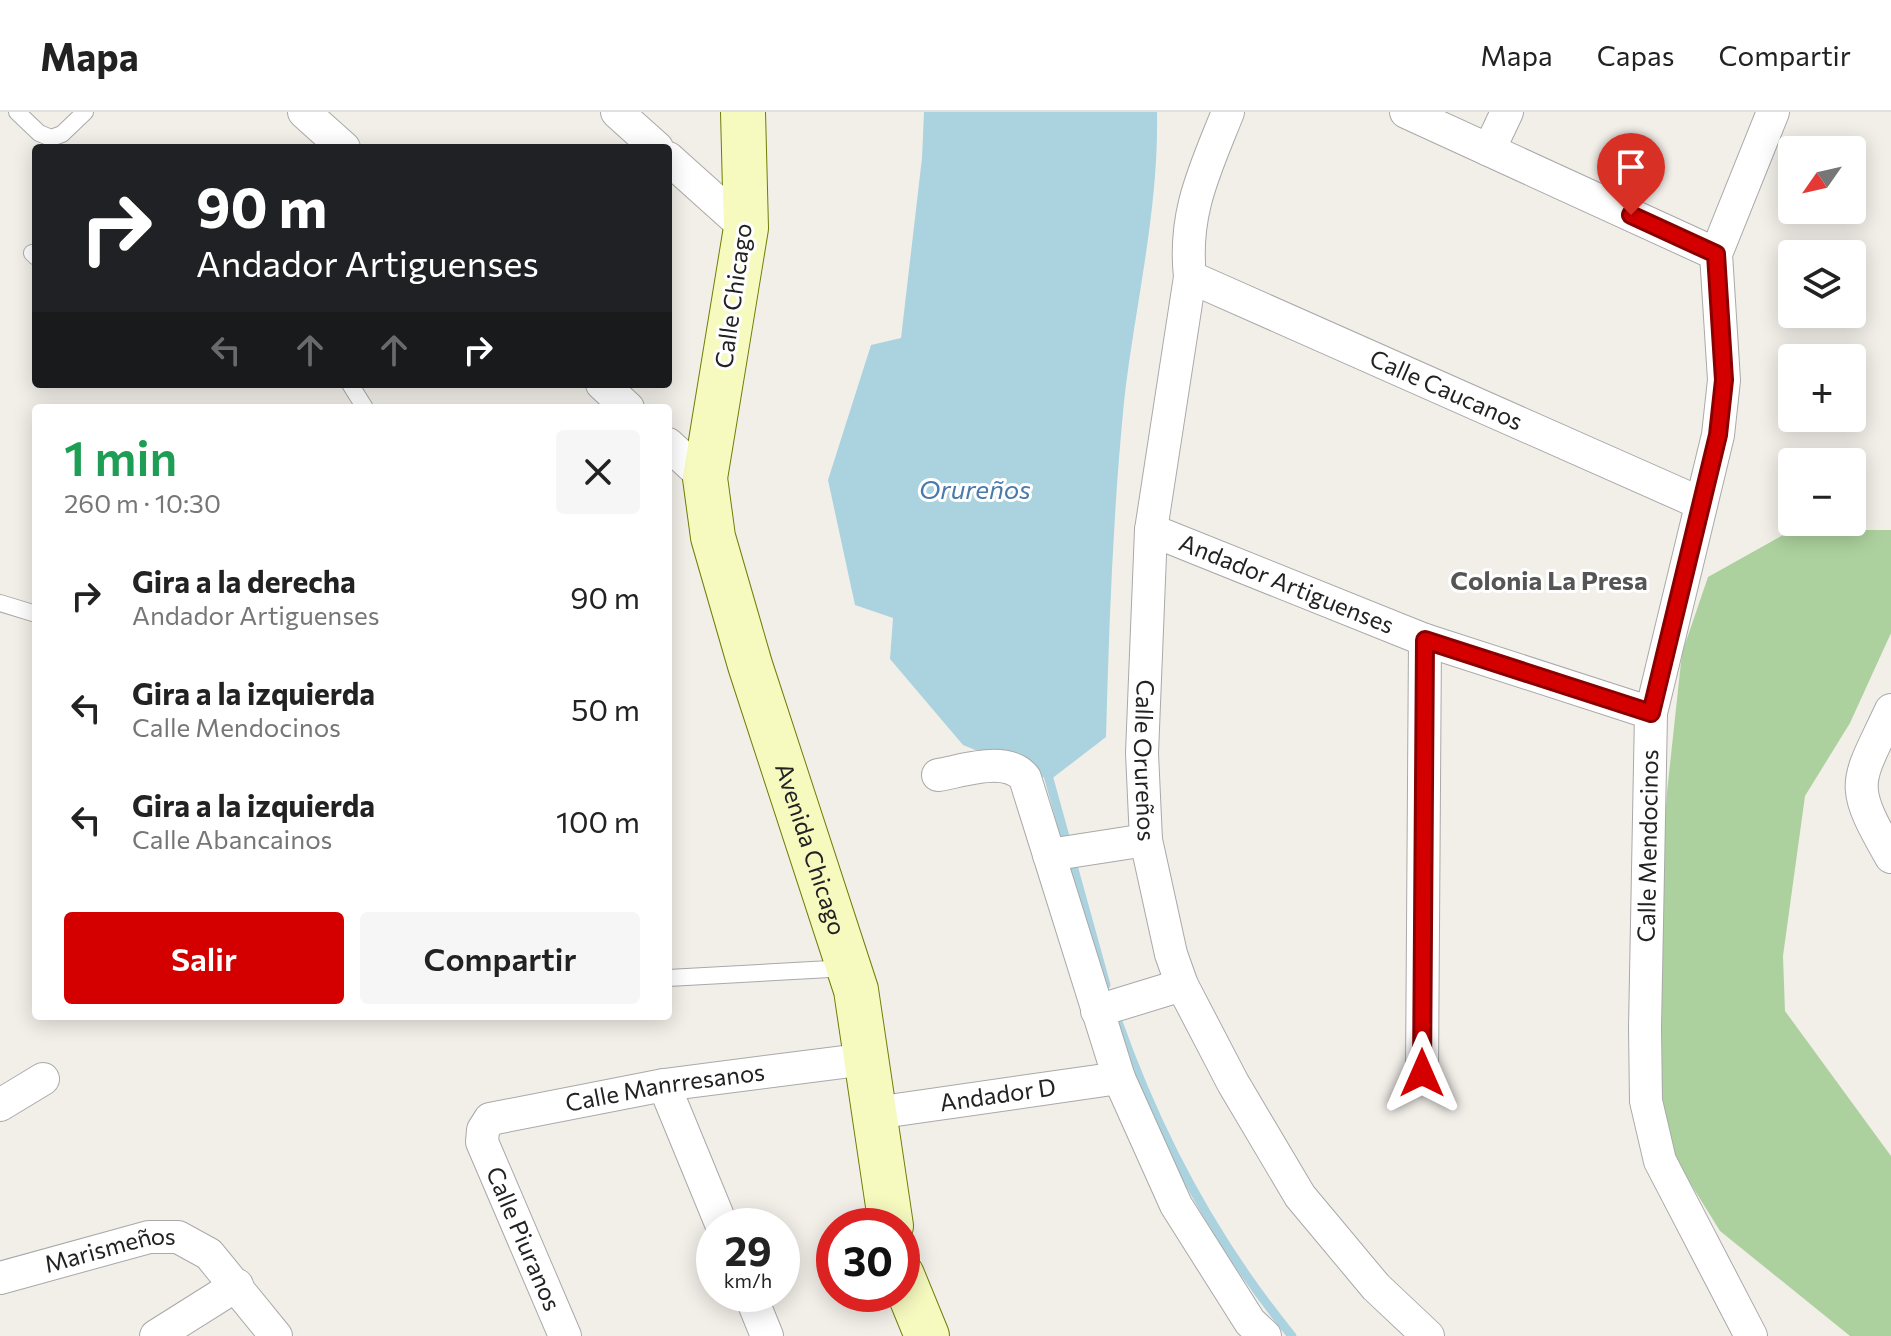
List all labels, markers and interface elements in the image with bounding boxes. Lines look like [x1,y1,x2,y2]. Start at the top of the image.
text: Mapa [40,32,139,79]
text: Mapa [1480,38,1553,72]
text: Capas [1597,38,1674,72]
text: Compartir [1718,38,1851,72]
pin [1597,133,1665,215]
north arrow [1778,136,1866,224]
map controls [1778,136,1866,536]
icon: arrive [1609,145,1653,189]
text: 90 m [196,171,327,240]
icon: right [64,176,168,280]
street label: Calle Chicago [708,221,757,370]
text: Andador Artiguenses [196,240,539,284]
button: layers [1778,240,1866,328]
icon: left [204,328,248,372]
icon: ahead [288,328,332,372]
icon: ahead [372,328,416,372]
icon: right [456,328,500,372]
street label: Calle Caucanos [1366,343,1528,436]
button: + [1778,344,1866,432]
text: 1 min [64,427,177,486]
button: close [556,430,640,514]
button: − [1778,448,1866,536]
water label: Orureños [919,473,1031,504]
text: 260 m · 10:30 [64,487,221,518]
street label: Andador Artiguenses [1176,527,1399,639]
text: Gira a la derecha [132,562,356,599]
district label: Colonia La Presa [1450,564,1648,595]
icon: right [64,574,108,618]
text: 90 m [570,578,640,615]
text: Andador Artiguenses [132,599,380,630]
text: Gira a la izquierda [132,674,375,711]
street label: Calle Orureños [1129,679,1162,842]
icon: left [64,686,108,730]
text: 50 m [571,690,640,727]
text: Calle Mendocinos [132,711,341,742]
street label: Calle Mendocinos [1631,749,1663,943]
street label: Avenida Chicago [770,759,853,938]
text: Gira a la izquierda [132,786,375,823]
icon: left [64,798,108,842]
text: 100 m [556,802,640,839]
text: Calle Abancainos [132,823,332,854]
button: Salir [64,912,344,1004]
button: Compartir [360,912,640,1004]
position arrow [1380,1031,1464,1115]
street label: Calle Manrresanos [563,1056,766,1117]
street label: Andador D [938,1071,1057,1117]
street label: Calle Piuranos [481,1162,568,1315]
speed limit sign: 30 [816,1208,920,1312]
street label: Marismeños [41,1221,176,1278]
text: 29 [724,1225,772,1274]
text: km/h [724,1268,772,1292]

